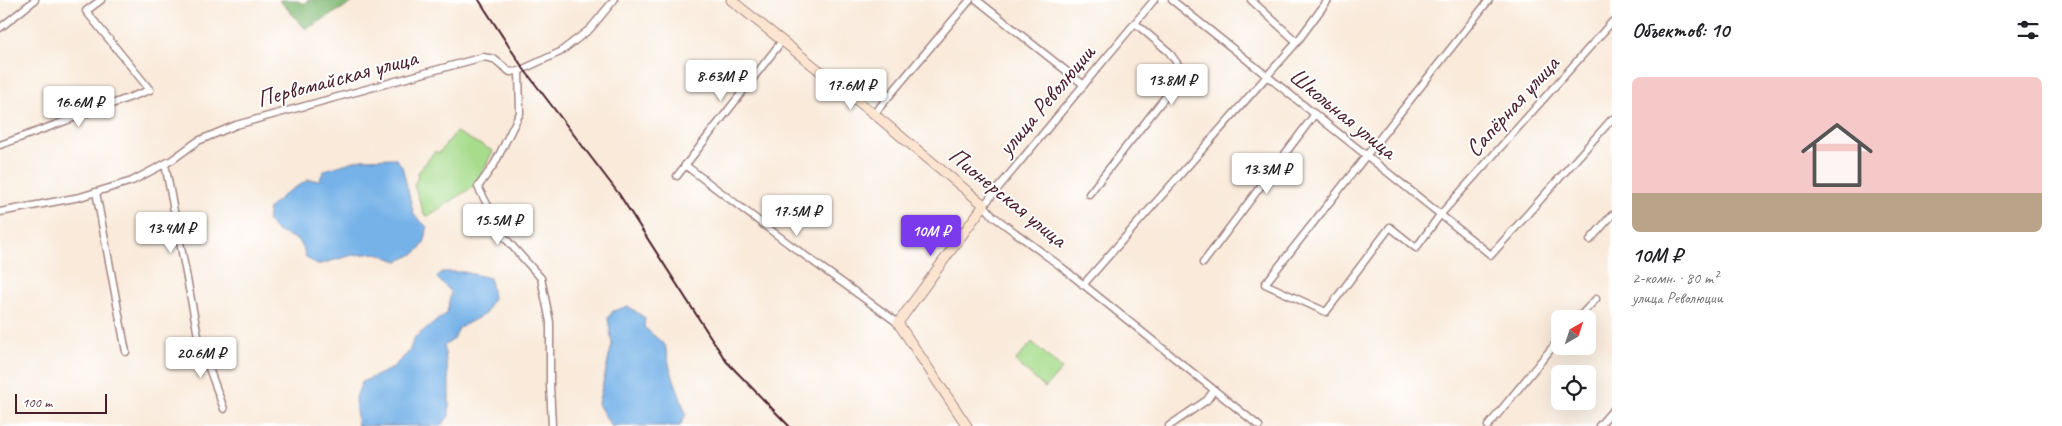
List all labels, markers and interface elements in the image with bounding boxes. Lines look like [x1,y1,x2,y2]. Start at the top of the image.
icon: filters [2014,16,2042,44]
text: Объектов: 10 [1632,17,1729,43]
street label: улица Революции [989,37,1102,163]
street label: Первомайская улица [254,42,422,114]
street label: Сапёрная улица [1459,48,1566,163]
pin: 8.63M ₽ [675,59,767,102]
street label: Школьная улица [1283,61,1404,167]
pin: 13.8M ₽ [1126,64,1218,106]
text: 8.63M ₽ [697,66,745,86]
pin: 17.6M ₽ [805,68,897,111]
text: 13.8M ₽ [1148,70,1196,90]
text: 17.6M ₽ [827,75,875,95]
pin: 16.6M ₽ [33,86,125,128]
text: 16.6M ₽ [54,92,104,112]
icon: home [1792,110,1882,200]
street label: Пионерская улица [943,140,1074,255]
pin: 13.3M ₽ [1221,152,1313,195]
text: 13.3M ₽ [1243,159,1291,179]
pin: 17.5M ₽ [751,194,843,237]
text: 17.5M ₽ [773,201,821,221]
pin: 15.5M ₽ [452,204,544,246]
text: 15.5M ₽ [474,210,522,230]
pin: 13.4M ₽ [125,212,217,254]
pin: 10M ₽ [896,214,966,257]
text: 13.4M ₽ [147,218,195,238]
text: 10M ₽ [912,221,950,241]
text: 10M ₽ [1632,242,1682,268]
text: 2-комн. · 80 m² [1632,268,1718,288]
text: улица Революции [1632,288,1723,308]
north arrow [1551,310,1596,355]
map controls [1551,310,1596,410]
pin: 20.6M ₽ [155,336,247,379]
text: 20.6M ₽ [177,343,225,363]
button: locate [1551,365,1596,410]
scale bar [15,391,108,414]
text: 100 m [22,394,52,411]

